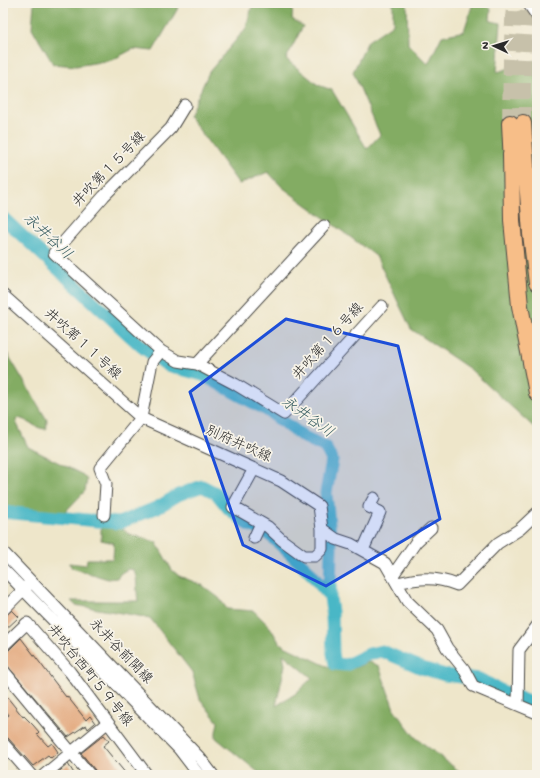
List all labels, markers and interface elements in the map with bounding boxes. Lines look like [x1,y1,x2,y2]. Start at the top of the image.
north arrow [474,26,514,66]
text: N [480,41,492,49]
street label: 井吹第１５号線 [70,129,150,211]
water label: 永井谷川 [19,209,76,264]
street label: 井吹第１６号線 [290,300,368,384]
street label: 井吹第１１号線 [40,306,124,384]
water label: 永井谷川 [277,393,337,443]
street label: 別府井吹線 [203,423,273,467]
street label: 永井谷前開線 [85,616,155,688]
street label: 井吹台西町５９号線 [43,622,135,730]

